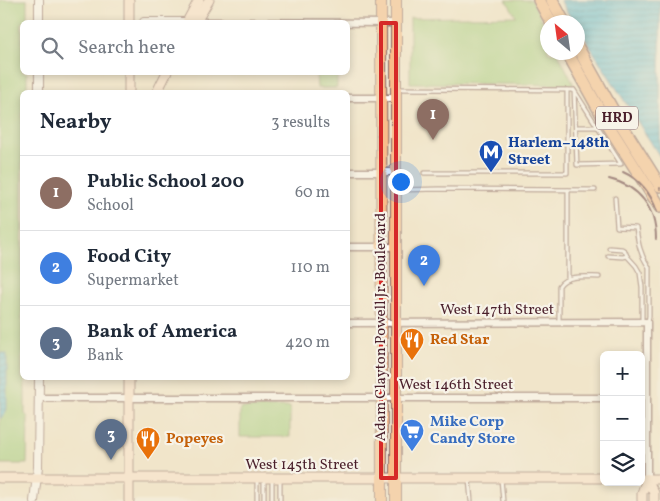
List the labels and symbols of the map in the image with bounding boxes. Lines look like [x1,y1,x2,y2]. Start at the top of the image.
north arrow [540,15,585,60]
pin: 1 [417,99,449,140]
road number: HRD [596,106,638,130]
place label: Harlem–148th Street [508,133,610,171]
metro station icon: Harlem–148th Street [478,139,504,173]
your location [388,169,414,195]
street label: Adam Clayton Powell Jr. Boulevard [371,213,392,441]
pin: 2 [408,245,440,286]
street label: West 147th Street [440,300,554,321]
restaurant icon: Red Star [399,327,425,361]
place label: Red Star [430,330,489,351]
street label: West 146th Street [399,375,513,396]
place label: Mike Corp Candy Store [430,412,515,450]
supermarket icon: Mike Corp Candy Store [399,418,425,452]
pin: 3 [95,419,127,460]
restaurant icon: Popeyes [135,426,161,460]
place label: Popeyes [166,429,224,450]
street label: West 145th Street [245,455,359,476]

